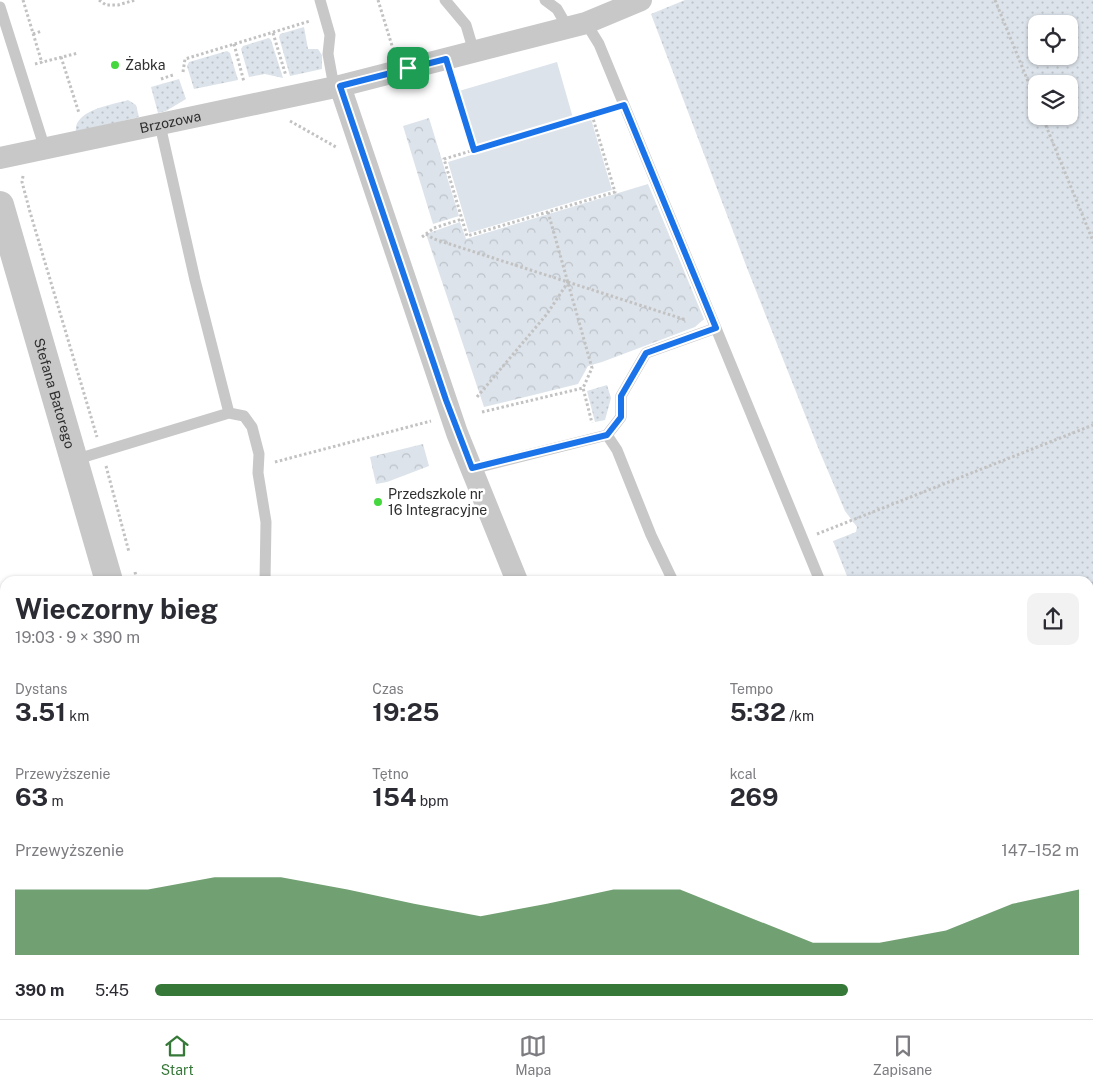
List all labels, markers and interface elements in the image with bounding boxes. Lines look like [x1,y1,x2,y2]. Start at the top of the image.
map controls [1028,15,1078,125]
button: locate [1028,15,1078,65]
pin [387,47,429,89]
icon: arrive [394,54,422,82]
place label: Żabka [125,55,166,73]
marker: Żabka [109,59,121,71]
button: layers [1028,75,1078,125]
street label: Brzozowa [138,108,202,136]
street label: Stefana Batorego [31,336,78,450]
place label: Przedszkole nr 16 Integracyjne [388,486,487,518]
marker: Przedszkole nr 16 Integracyjne [372,496,384,508]
text: Wieczorny bieg [15,592,218,625]
button: share [1027,593,1079,645]
text: 19:03 · 9 × 390 m [15,628,140,647]
text: Dystans [15,681,67,697]
text: Czas [372,681,404,697]
text: Tempo [730,681,773,697]
text: 3.51 [15,697,66,727]
text: 19:25 [372,697,440,727]
text: 5:32 [730,697,786,727]
text: km [66,708,89,724]
text: /km [786,708,814,724]
text: Przewyższenie [15,766,110,782]
text: Tętno [372,766,409,782]
text: kcal [730,766,757,782]
text: 63 [15,782,48,812]
text: 154 [372,782,416,812]
text: 269 [730,782,778,812]
text: m [48,793,64,809]
text: bpm [416,793,449,809]
text: Przewyższenie [15,841,124,860]
text: 147–152 m [1001,841,1079,860]
text: 390 m [15,981,64,1000]
text: 5:45 [95,981,129,1000]
tab: Start [161,1032,194,1078]
tab: Mapa [515,1032,551,1078]
tab: Zapisane [873,1032,932,1078]

